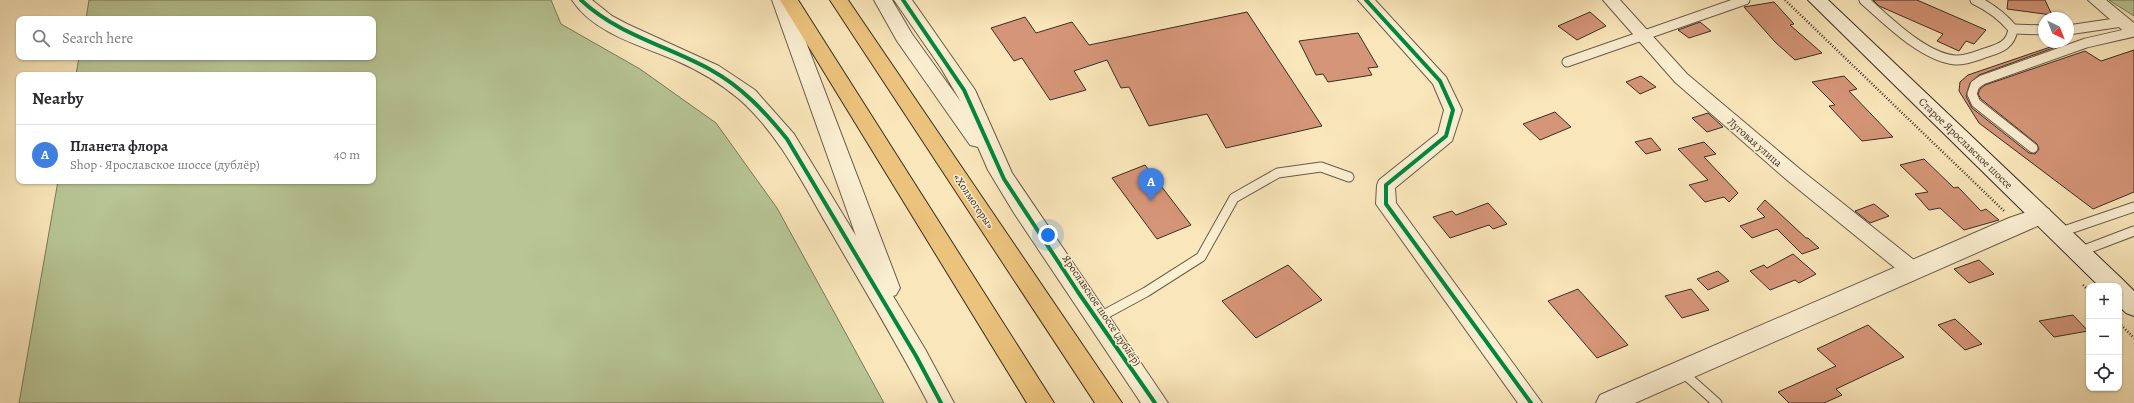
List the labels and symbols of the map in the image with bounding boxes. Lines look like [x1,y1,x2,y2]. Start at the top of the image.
north arrow [2038,12,2074,48]
street label: Старое Ярославское шоссе [1915,94,2016,192]
street label: Луговая улица [1724,114,1786,171]
pin: A [1138,168,1164,201]
street label: «Холмогоры» [950,171,998,232]
your location [1038,225,1058,245]
street label: Ярославское шоссе (дублёр) [1059,252,1144,369]

